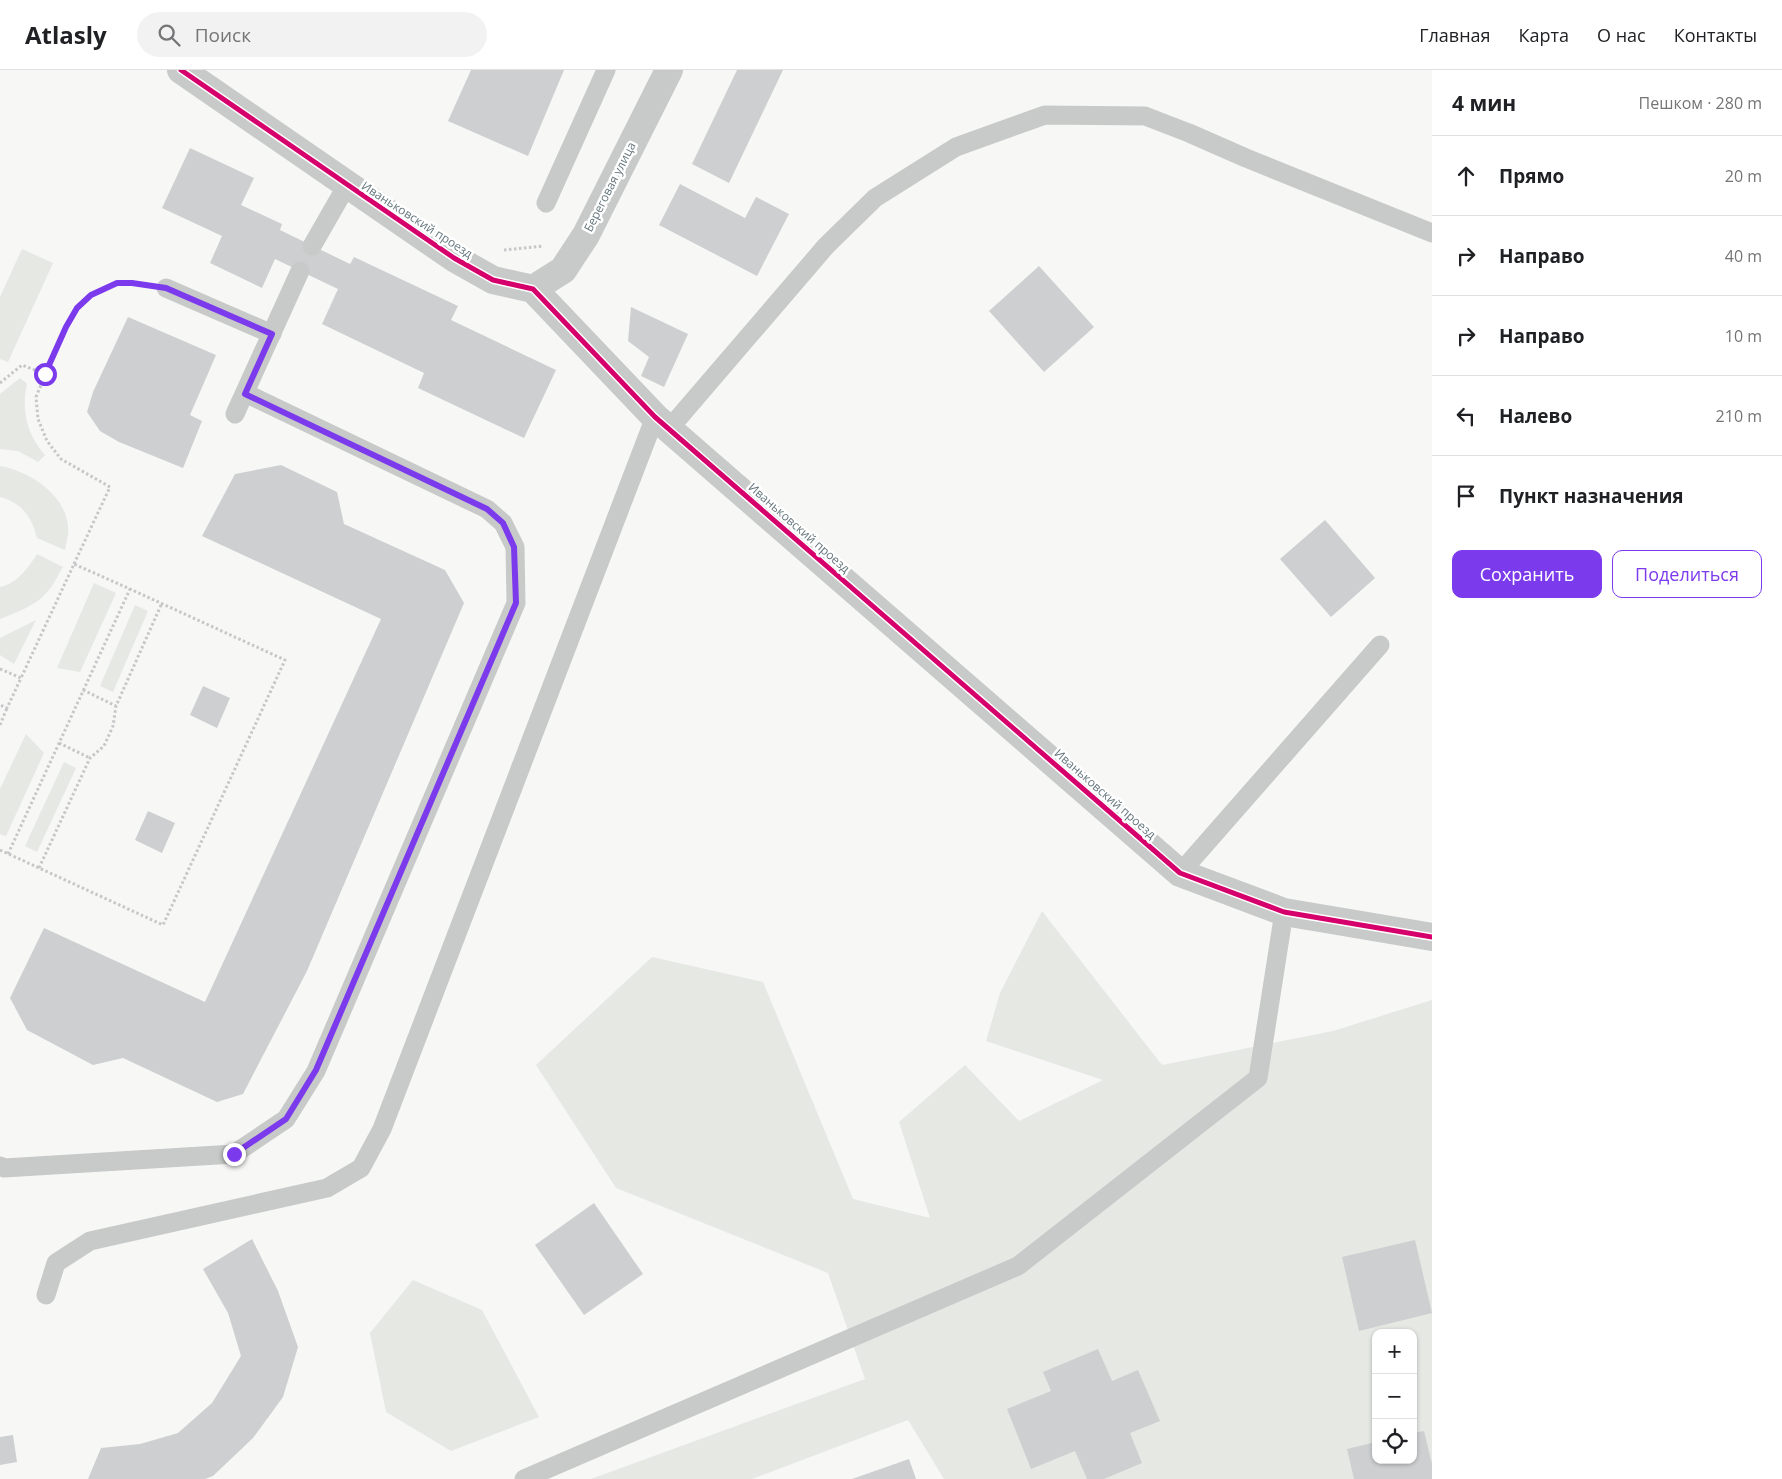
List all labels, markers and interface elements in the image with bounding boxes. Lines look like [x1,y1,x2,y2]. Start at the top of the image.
search box [137,12,487,57]
text: Atlasly [25,18,107,51]
icon: search [155,21,183,49]
text: Поиск [195,22,251,48]
text: Главная [1419,23,1491,47]
text: Карта [1519,23,1569,47]
text: О нас [1597,23,1646,47]
text: Контакты [1674,23,1757,47]
text: 4 мин [1452,89,1516,117]
text: Пешком · 280 m [1639,92,1762,114]
street label: Береговая улица [580,139,640,235]
icon: ahead [1452,162,1480,190]
text: Прямо [1499,163,1564,189]
text: 20 m [1725,165,1762,187]
street label: Иваньковский проезд [358,177,476,262]
icon: right [1452,242,1480,270]
text: Направо [1499,243,1585,269]
text: 40 m [1725,245,1762,267]
icon: right [1452,322,1480,350]
text: Направо [1499,323,1585,349]
text: 10 m [1725,325,1762,347]
route start [34,363,57,386]
icon: left [1452,402,1480,430]
text: Налево [1499,403,1572,429]
text: 210 m [1716,405,1762,427]
street label: Иваньковский проезд [745,479,854,577]
icon: arrive [1452,482,1480,510]
text: Пункт назначения [1499,483,1684,509]
button: Сохранить [1452,550,1602,598]
button: Поделиться [1612,550,1762,598]
street label: Иваньковский проезд [1051,745,1160,843]
route end [223,1143,246,1166]
map controls [1372,1329,1417,1464]
button: + [1372,1329,1417,1374]
button: − [1372,1374,1417,1419]
button: locate [1372,1419,1417,1464]

